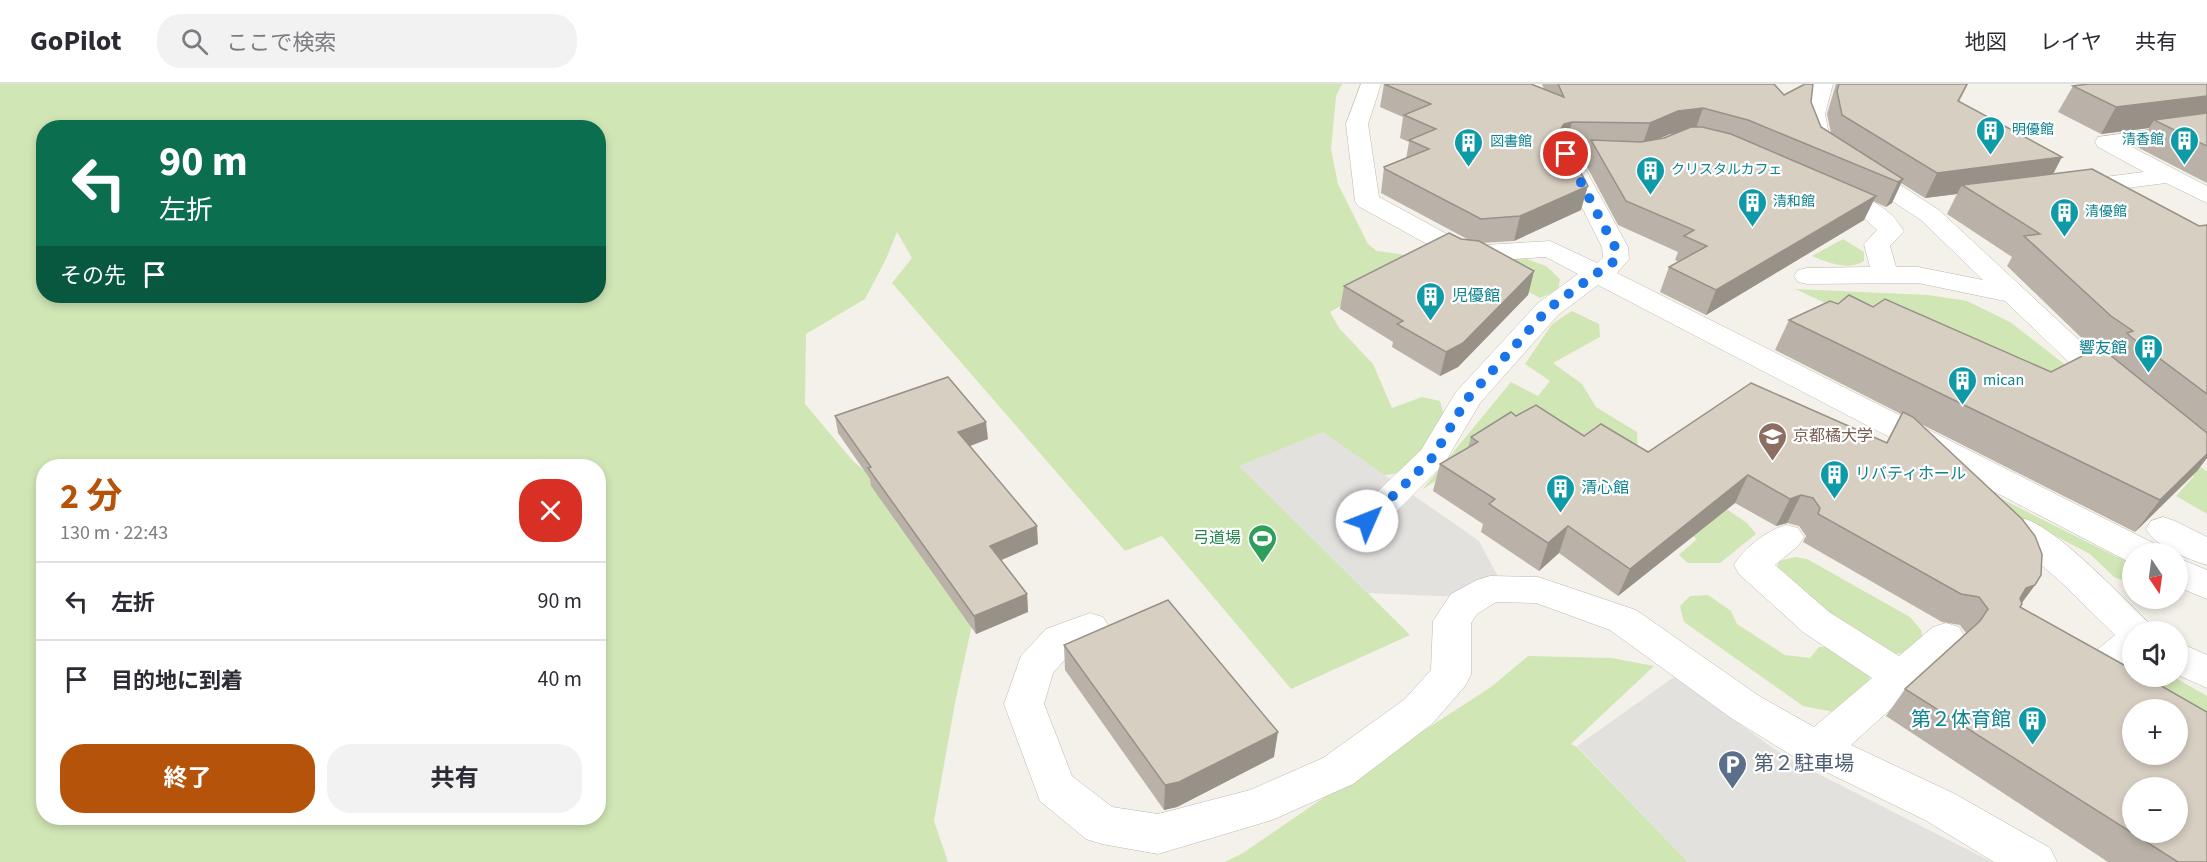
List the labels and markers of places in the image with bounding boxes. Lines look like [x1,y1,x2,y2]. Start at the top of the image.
building icon: 明優館 [1975,114,2007,156]
place label: 明優館 [2012,120,2054,140]
building icon: 清香館 [2169,124,2201,166]
building icon: 図書館 [1453,126,1485,168]
pin [1540,128,1591,179]
place label: 清香館 [2122,130,2164,150]
place label: 図書館 [1490,132,1532,152]
building icon: クリスタルカフェ [1634,154,1666,196]
place label: クリスタルカフェ [1671,160,1783,180]
building icon: 清和館 [1736,186,1768,228]
place label: 清和館 [1773,192,1815,212]
building icon: 清優館 [2048,196,2080,238]
place label: 清優館 [2085,202,2127,222]
building icon: 児優館 [1415,280,1447,322]
place label: 児優館 [1452,285,1500,307]
building icon: 響友館 [2132,332,2164,374]
place label: 響友館 [2079,337,2127,359]
building icon: mican [1946,364,1978,406]
place label: mican [1983,369,2024,391]
school or university icon: 京都橘大学 [1756,420,1788,462]
place label: 京都橘大学 [1793,425,1873,447]
building icon: リバティホール [1818,458,1850,500]
place label: リバティホール [1855,463,1966,485]
building icon: 清心館 [1544,472,1576,514]
place label: 清心館 [1581,477,1629,499]
sports icon: 弓道場 [1246,522,1278,564]
place label: 弓道場 [1193,527,1241,549]
building icon: 第２体育館 [2016,704,2048,746]
place label: 第２体育館 [1911,706,2011,734]
parking icon: 第２駐車場 [1717,748,1749,790]
place label: 第２駐車場 [1754,750,1854,778]

